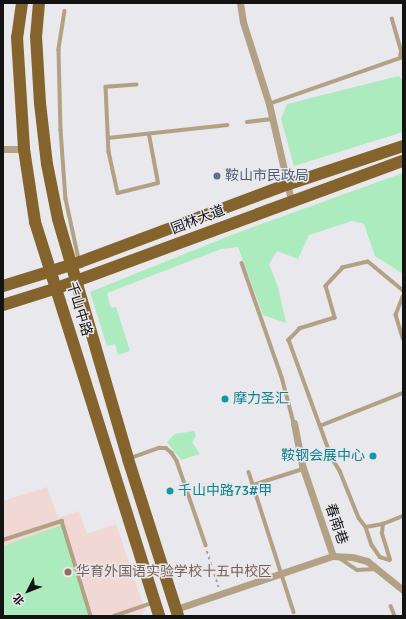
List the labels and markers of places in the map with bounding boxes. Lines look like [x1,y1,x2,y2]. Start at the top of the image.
place label: 鞍山市民政局 [225,168,309,184]
marker: 鞍山市民政局 [212,171,222,181]
place label: 摩力圣汇 [233,391,289,407]
marker: 摩力圣汇 [220,394,230,404]
place label: 鞍钢会展中心 [281,448,365,464]
marker: 鞍钢会展中心 [368,451,378,461]
place label: 千山中路73#甲 [178,483,272,499]
marker: 千山中路73#甲 [165,486,175,496]
place label: 华育外国语实验学校十五中校区 [76,564,272,580]
marker: 华育外国语实验学校十五中校区 [63,567,73,577]

